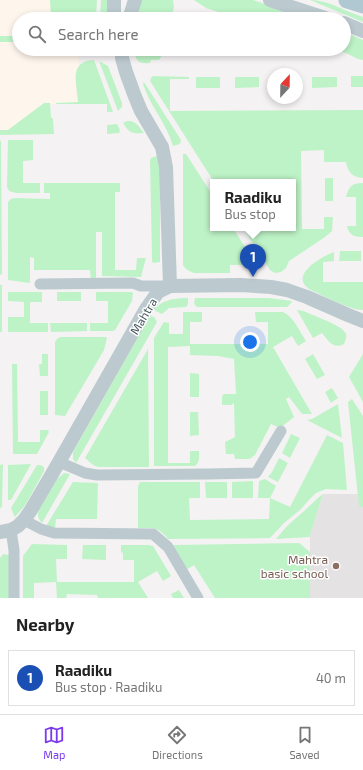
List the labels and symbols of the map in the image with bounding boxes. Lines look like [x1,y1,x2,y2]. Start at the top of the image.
north arrow [267,68,303,104]
pin: 1 [240,244,266,277]
street label: Mahtra [127,295,159,337]
your location [240,332,260,352]
place label: Mahtra basic school [261,552,328,580]
marker: Mahtra basic school [331,561,341,571]

